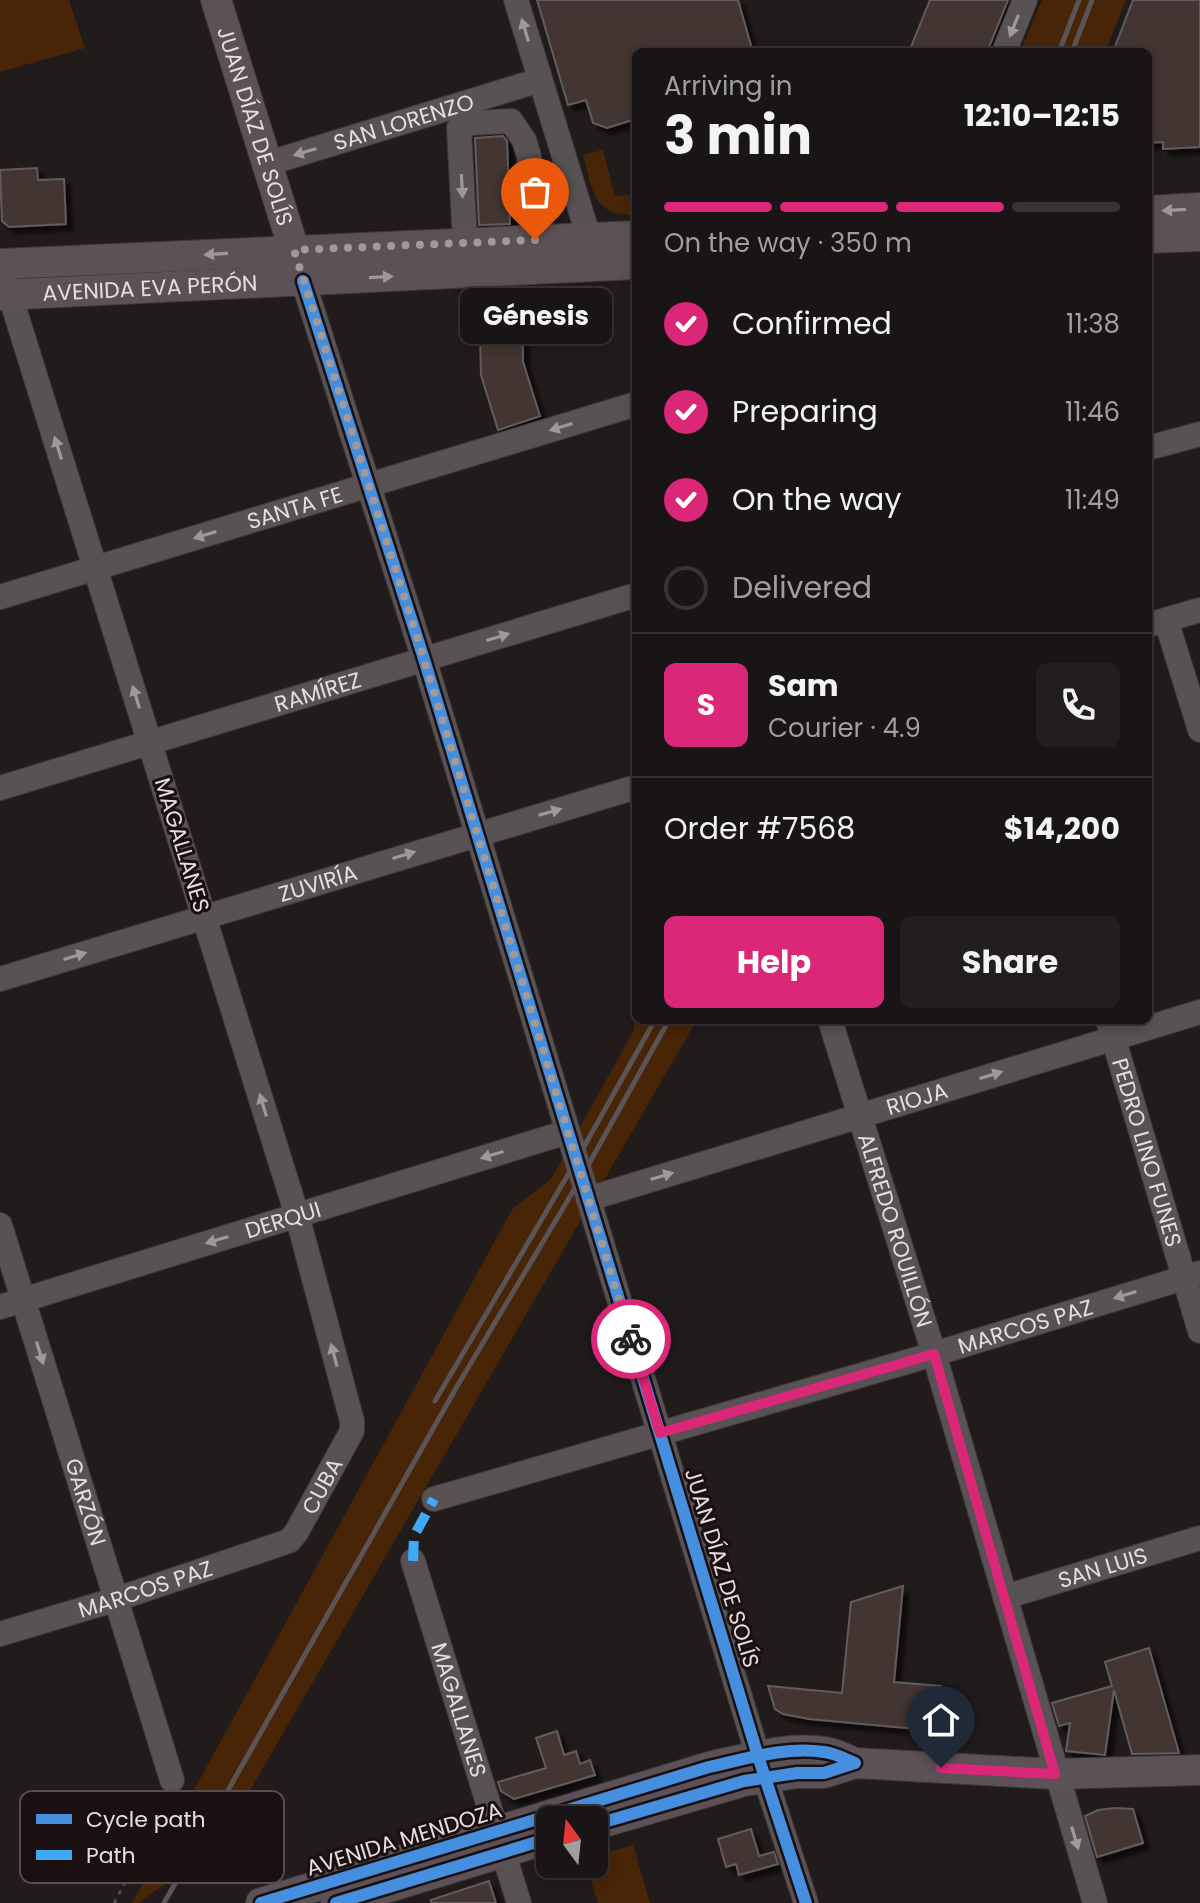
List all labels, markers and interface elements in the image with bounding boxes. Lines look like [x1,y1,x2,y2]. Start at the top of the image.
one-way arrow [1008,14,1021,38]
one-way arrow [518,17,531,41]
street label: JUAN DÍAZ DE SOLÍS [210,23,301,229]
text: Arriving in [664,68,793,104]
street label: SAN LORENZO [330,86,478,158]
text: 12:10–12:15 [964,94,1120,137]
text: 3 min [664,99,812,172]
one-way arrow [293,146,317,159]
pin [501,158,569,240]
icon: bag [513,170,557,214]
one-way arrow [456,174,469,199]
one-way arrow [1161,204,1186,217]
text: On the way · 350 m [664,225,912,261]
one-way arrow [203,248,228,261]
street label: AVENIDA EVA PERÓN [42,267,258,308]
one-way arrow [369,270,394,283]
callout: Génesis [459,288,611,344]
text: Génesis [483,298,589,334]
icon: check [664,302,708,346]
text: Confirmed [732,302,892,345]
text: 11:38 [1066,306,1120,342]
icon: check [664,390,708,434]
text: Preparing [732,390,878,433]
text: 11:46 [1065,394,1120,430]
one-way arrow [549,421,573,434]
one-way arrow [52,436,64,460]
street label: SANTA FE [243,478,346,537]
icon: check [664,478,708,522]
text: On the way [732,478,901,521]
text: 11:49 [1065,482,1120,518]
one-way arrow [193,529,217,541]
text: Delivered [732,566,872,609]
one-way arrow [487,630,511,643]
button: phone [1036,663,1120,747]
street label: RAMÍREZ [271,664,365,719]
text: Sam [768,664,839,707]
text: S [697,683,715,726]
one-way arrow [129,684,142,708]
text: Courier · 4.9 [768,710,921,746]
street label: MAGALLANES [147,774,217,916]
one-way arrow [539,805,563,818]
text: Order #7568 [664,807,855,850]
text: $14,200 [1004,807,1120,850]
one-way arrow [392,848,416,861]
street label: ZUVIRÍA [275,857,361,910]
button: Help [664,916,884,1008]
button: Share [900,916,1120,1008]
one-way arrow [63,949,87,962]
street label: PEDRO LINO FUNES [1105,1054,1190,1250]
one-way arrow [980,1068,1004,1081]
street label: RIOJA [883,1074,952,1122]
one-way arrow [256,1093,269,1117]
street label: ALFREDO ROUILLÓN [851,1129,940,1331]
one-way arrow [480,1149,504,1162]
one-way arrow [651,1169,675,1182]
street label: DERQUI [241,1193,325,1246]
one-way arrow [205,1234,229,1247]
one-way arrow [1113,1289,1137,1302]
street label: MARCOS PAZ [954,1291,1097,1361]
courier [591,1299,671,1379]
icon: bike [609,1317,653,1361]
one-way arrow [34,1341,47,1365]
one-way arrow [328,1343,340,1368]
street label: CUBA [294,1452,350,1520]
street label: GARZÓN [58,1454,114,1550]
street label: JUAN DÍAZ DE SOLÍS [677,1464,767,1672]
street label: SAN LUIS [1054,1539,1151,1596]
street label: MARCOS PAZ [74,1552,216,1625]
street label: MAGALLANES [424,1639,495,1781]
pin [907,1686,975,1768]
icon: home [919,1698,963,1742]
legend [20,1791,284,1883]
street label: AVENIDA MENDOZA [302,1794,506,1884]
text: Cycle path [86,1804,205,1835]
north arrow [536,1806,608,1878]
map controls [536,1806,608,1878]
one-way arrow [1069,1827,1082,1851]
text: Path [86,1840,136,1871]

